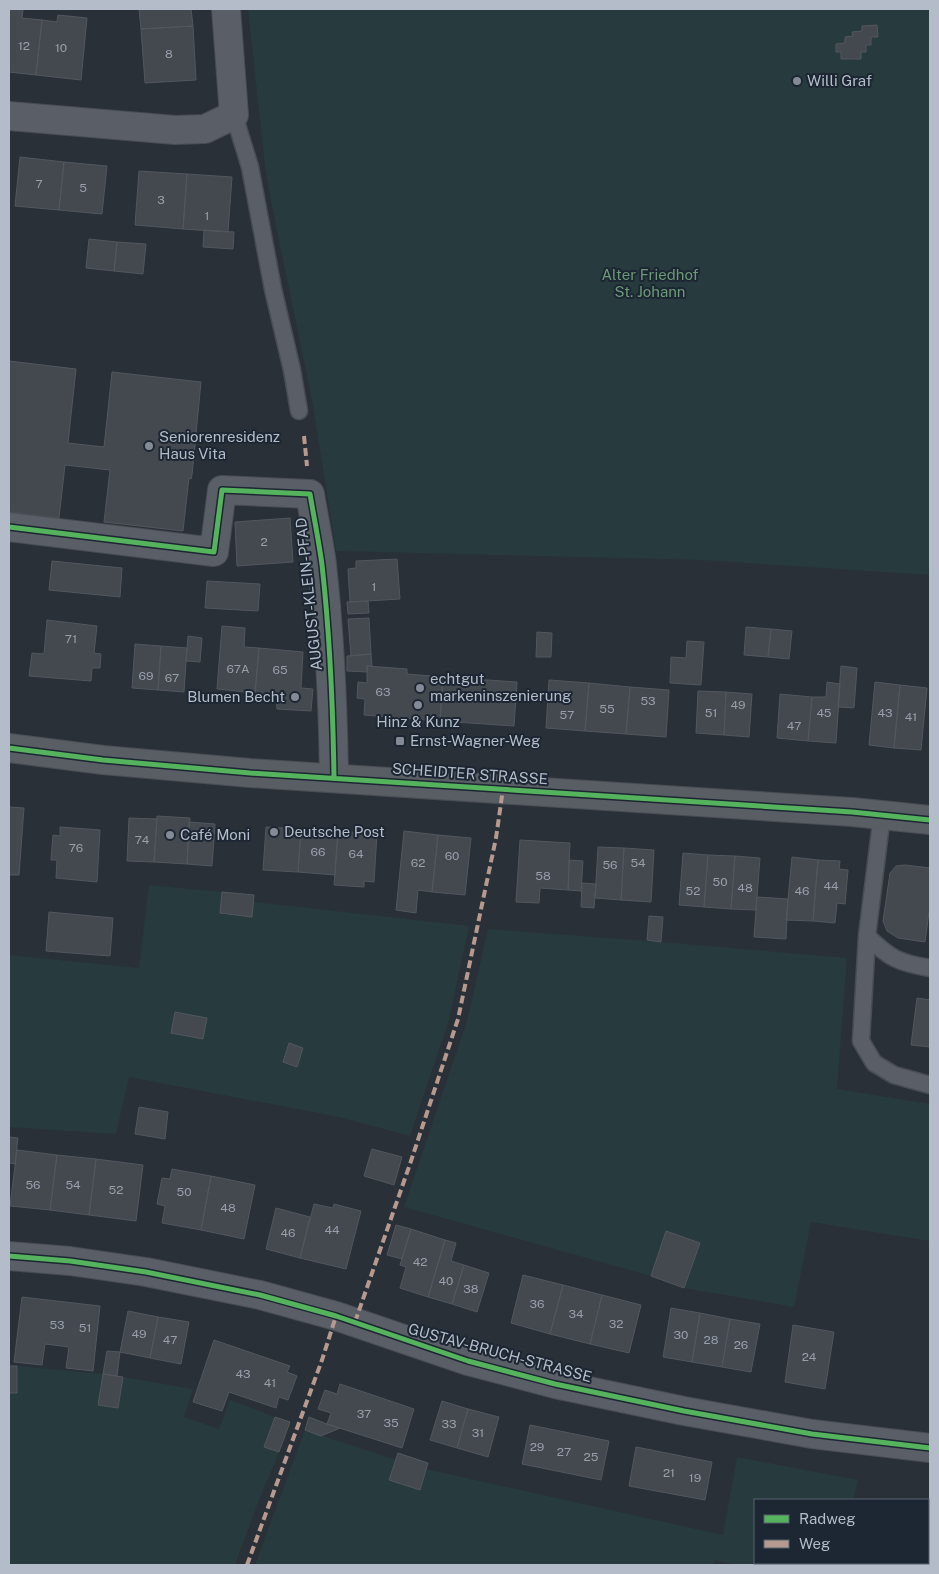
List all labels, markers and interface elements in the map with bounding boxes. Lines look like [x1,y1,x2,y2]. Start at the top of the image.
house number: 12 [18,39,30,53]
house number: 10 [55,41,67,55]
house number: 8 [165,47,173,61]
place label: Willi Graf [807,72,872,89]
marker: Willi Graf [791,75,803,87]
house number: 7 [35,177,43,191]
house number: 5 [79,181,87,195]
house number: 3 [157,193,165,207]
house number: 1 [205,209,209,223]
park label: Alter Friedhof St. Johann [601,266,699,300]
place label: Seniorenresidenz Haus Vita [159,428,280,462]
marker: Seniorenresidenz Haus Vita [143,440,155,452]
street label: AUGUST-KLEIN-PFAD [292,517,325,671]
house number: 2 [260,535,268,549]
house number: 1 [372,580,376,594]
house number: 71 [65,632,77,646]
house number: 67A [227,662,250,676]
house number: 65 [272,663,288,677]
house number: 69 [139,669,153,683]
place label: echtgut markeninszenierung [430,670,571,704]
house number: 67 [165,671,179,685]
marker: echtgut markeninszenierung [414,682,426,694]
house number: 63 [376,685,390,699]
place label: Blumen Becht [187,688,285,705]
marker: Blumen Becht [289,691,301,703]
house number: 53 [640,694,656,708]
house number: 49 [730,698,746,712]
marker: Hinz & Kunz [412,699,424,711]
house number: 55 [599,702,615,716]
house number: 51 [705,706,717,720]
house number: 45 [816,706,832,720]
house number: 43 [877,706,893,720]
house number: 57 [560,708,574,722]
house number: 41 [905,710,917,724]
place label: Hinz & Kunz [376,713,460,730]
house number: 47 [787,719,801,733]
place label: Ernst-Wagner-Weg [410,732,540,749]
marker: Ernst-Wagner-Weg [394,735,406,747]
street label: SCHEIDTER STRASSE [392,760,549,787]
place label: Deutsche Post [284,823,385,840]
place label: Café Moni [180,826,250,843]
marker: Deutsche Post [268,826,280,838]
marker: Café Moni [164,829,176,841]
house number: 74 [135,833,150,847]
house number: 76 [69,841,83,855]
house number: 66 [311,845,325,859]
house number: 64 [349,847,364,861]
house number: 60 [445,849,459,863]
house number: 62 [411,856,425,870]
house number: 54 [630,856,646,870]
house number: 56 [602,858,618,872]
house number: 58 [535,869,551,883]
house number: 50 [712,875,728,889]
house number: 44 [823,879,839,893]
house number: 48 [737,881,753,895]
house number: 52 [686,884,700,898]
house number: 46 [794,884,810,898]
house number: 56 [25,1178,41,1192]
house number: 54 [65,1178,81,1192]
house number: 52 [109,1183,123,1197]
house number: 50 [176,1185,192,1199]
house number: 48 [220,1201,236,1215]
house number: 44 [324,1223,340,1237]
house number: 46 [280,1226,296,1240]
house number: 42 [413,1255,427,1269]
house number: 40 [439,1274,453,1288]
house number: 38 [463,1282,479,1296]
house number: 36 [530,1297,544,1311]
house number: 34 [568,1307,584,1321]
house number: 32 [609,1317,623,1331]
house number: 53 [49,1318,65,1332]
street label: GUSTAV-BRUCH-STRASSE [406,1320,594,1385]
house number: 51 [79,1321,91,1335]
house number: 49 [131,1327,147,1341]
house number: 30 [674,1328,688,1342]
house number: 47 [163,1333,177,1347]
house number: 28 [704,1333,719,1347]
house number: 26 [734,1338,748,1352]
house number: 24 [802,1350,817,1364]
house number: 43 [235,1367,251,1381]
house number: 41 [264,1376,276,1390]
house number: 37 [357,1407,371,1421]
house number: 35 [383,1416,399,1430]
house number: 33 [441,1417,457,1431]
house number: 31 [472,1426,484,1440]
house number: 29 [530,1440,544,1454]
house number: 27 [557,1445,571,1459]
house number: 25 [584,1450,599,1464]
house number: 21 [663,1466,675,1480]
house number: 19 [689,1471,701,1485]
legend [754,1499,929,1564]
text: Radweg [799,1510,856,1527]
text: Weg [799,1535,830,1552]

